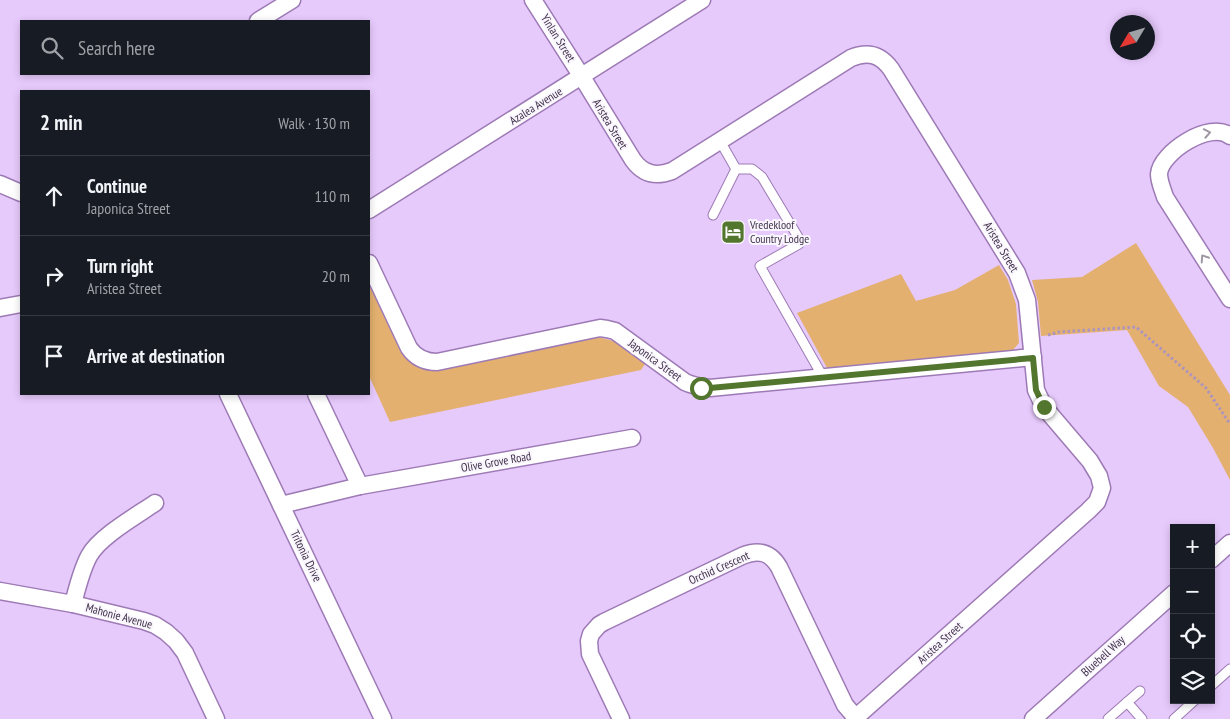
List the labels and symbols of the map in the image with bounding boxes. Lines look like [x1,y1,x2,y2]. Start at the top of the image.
street label: Yinlan Street [538,11,579,65]
north arrow [1110,15,1155,60]
street label: Azalea Avenue [506,83,565,128]
street label: Aristea Street [590,96,632,152]
one-way arrow [1203,128,1212,138]
place label: Vredekloof Country Lodge [749,217,809,246]
hotel icon: Vredekloof Country Lodge [720,219,746,245]
street label: Aristea Street [981,219,1023,275]
one-way arrow [1200,254,1210,263]
street label: Japonica Street [625,335,686,384]
route start [690,377,713,400]
route end [1033,396,1056,419]
street label: Olive Grove Road [460,448,532,475]
street label: Tritonia Drive [288,527,325,584]
street label: Orchid Crescent [686,547,752,588]
street label: Mahonie Avenue [84,599,154,632]
street label: Aristea Street [914,618,966,667]
street label: Bluebell Way [1078,632,1128,679]

